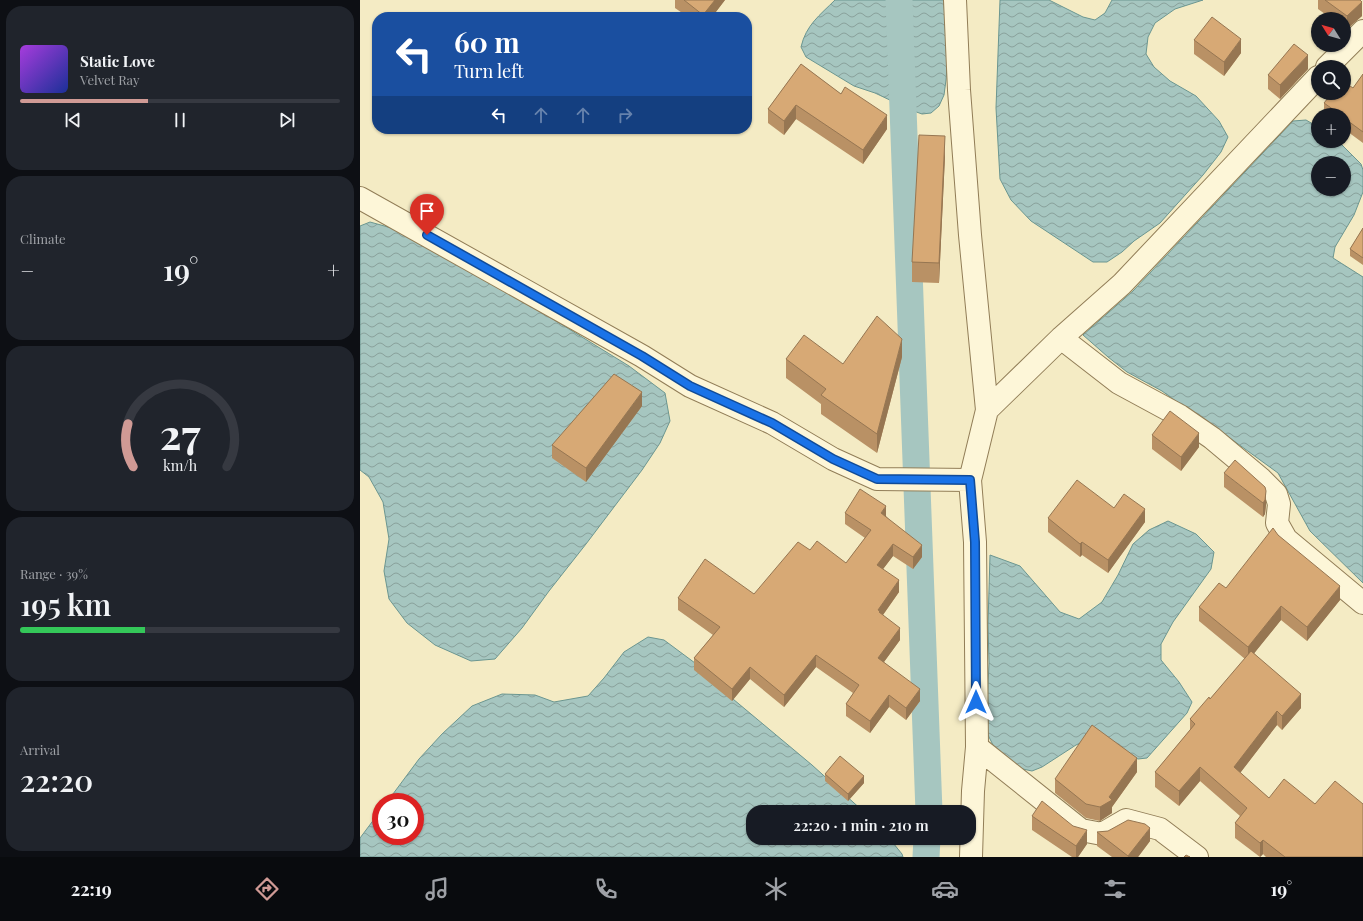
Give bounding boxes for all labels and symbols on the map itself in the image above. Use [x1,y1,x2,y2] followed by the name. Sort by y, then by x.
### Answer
[1311,12,1351,52] north arrow
[410,194,444,235] pin
[955,681,997,723] position arrow
[372,793,424,845] speed limit sign: 30

